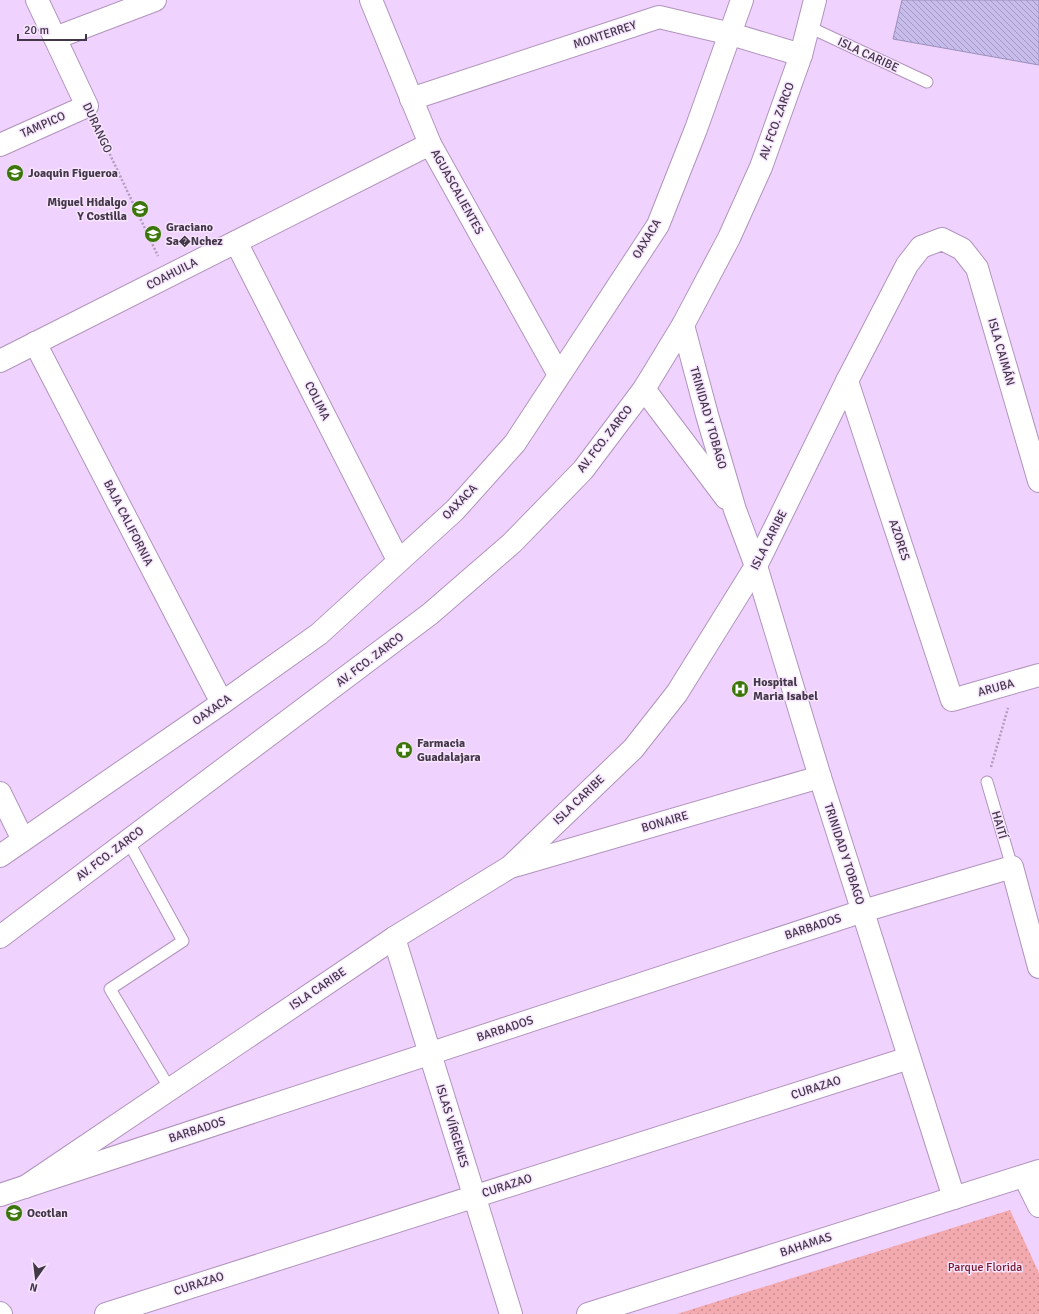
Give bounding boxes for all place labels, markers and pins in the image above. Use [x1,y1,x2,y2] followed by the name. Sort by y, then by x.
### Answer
[5,163,25,183] school or university icon: Joaquin Figueroa
[28,166,118,181] place label: Joaquin Figueroa
[47,195,127,224] place label: Miguel Hidalgo Y Costilla
[130,199,150,219] school or university icon: Miguel Hidalgo Y Costilla
[166,220,223,249] place label: Graciano Sa�Nchez
[143,224,163,244] school or university icon: Graciano Sa�Nchez
[753,675,818,704] place label: Hospital Maria Isabel
[730,679,750,699] hospital icon: Hospital Maria Isabel
[417,736,481,765] place label: Farmacia Guadalajara
[394,740,414,760] pharmacy icon: Farmacia Guadalajara
[4,1203,24,1223] school or university icon: Ocotlan
[27,1206,68,1221] place label: Ocotlan

